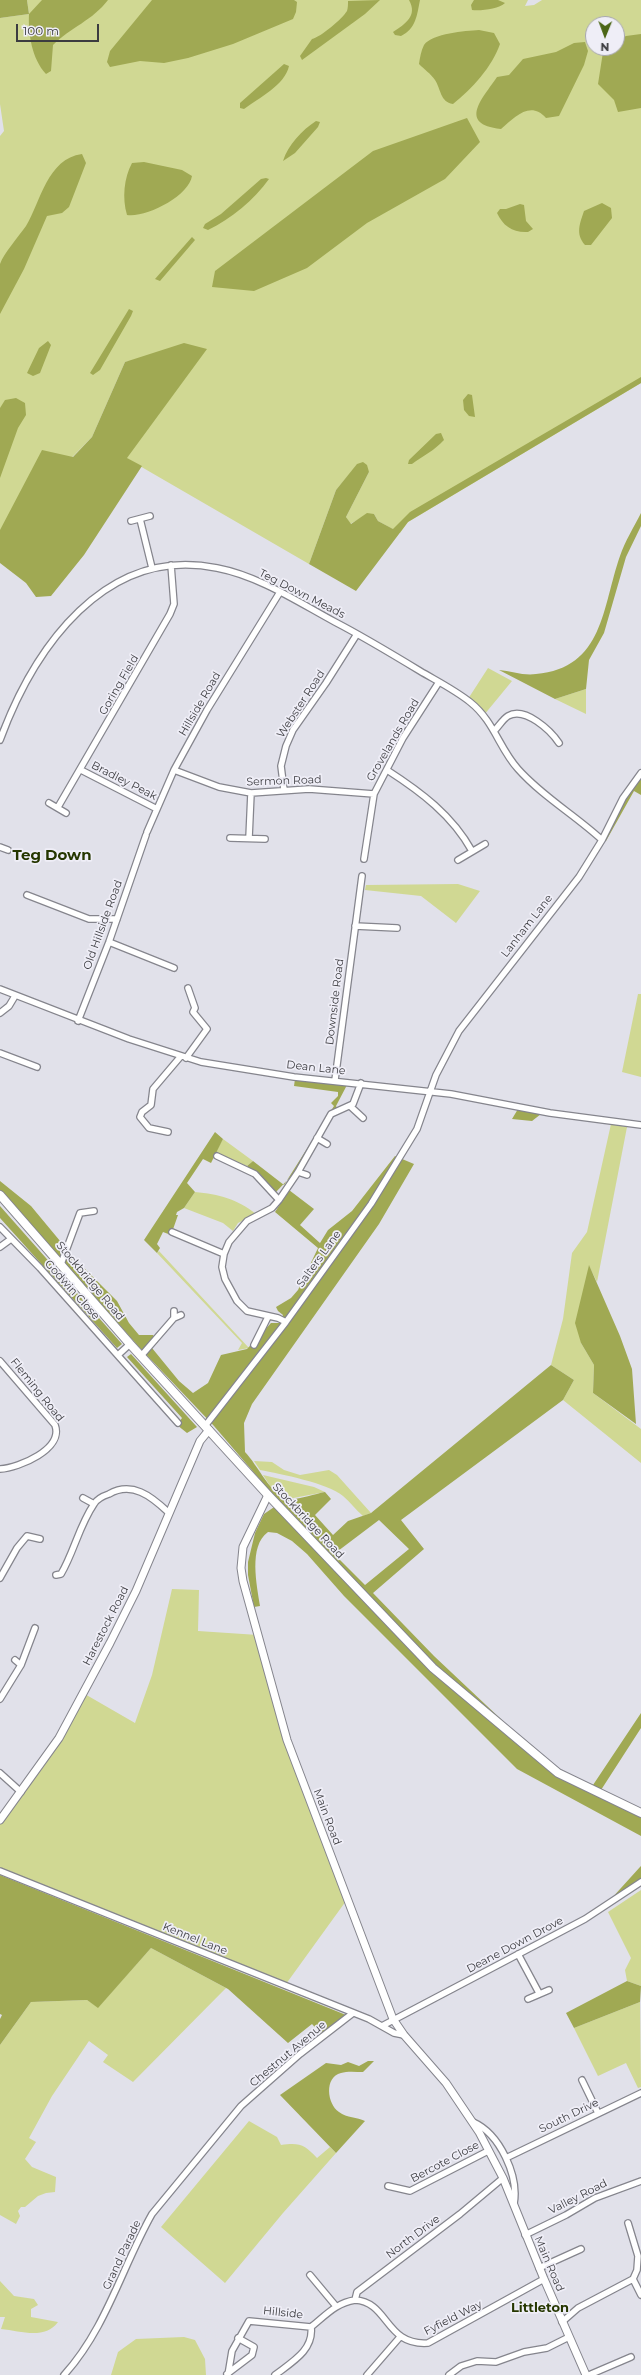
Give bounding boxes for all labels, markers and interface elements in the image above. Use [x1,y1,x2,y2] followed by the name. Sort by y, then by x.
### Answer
[18,16,101,42] scale bar
[585,16,625,56] north arrow
[23,23,59,38] text: 100 m
[600,40,609,54] text: N
[257,567,347,621] street label: Teg Down Meads
[96,652,142,718] street label: Goring Field
[274,668,328,740] street label: Webster Road
[176,670,224,738] street label: Hillside Road
[364,696,422,784] street label: Grovelands Road
[89,759,159,803] street label: Bradley Peak
[246,773,322,789] street label: Sermon Road
[12,847,92,865] district label: Teg Down
[81,878,125,972] street label: Old Hillside Road
[498,892,556,960] street label: Lanham Lane
[323,958,347,1046] street label: Downside Road
[286,1058,346,1078] street label: Dean Lane
[294,1228,344,1290] street label: Salters Lane
[53,1239,127,1323] street label: Stockbridge Road
[42,1258,102,1322] street label: Godwin Close
[7,1356,67,1424] street label: Fleming Road
[270,1480,346,1562] street label: Stockbridge Road
[80,1584,132,1668] street label: Harestock Road
[310,1787,344,1847] street label: Main Road
[465,1914,565,1976] street label: Deane Down Drove
[161,1920,229,1958] street label: Kennel Lane
[247,2018,329,2090] street label: Chestnut Avenue
[537,2096,601,2136] street label: South Drive
[409,2138,481,2186] street label: Bercote Close
[547,2177,609,2217] street label: Valley Road
[383,2212,443,2262] street label: North Drive
[100,2218,144,2292] street label: Grand Parade
[531,2234,567,2294] street label: Main Road
[422,2298,484,2338] street label: Fyfield Way
[511,2300,569,2316] district label: Littleton
[262,2304,304,2322] street label: Hillside

